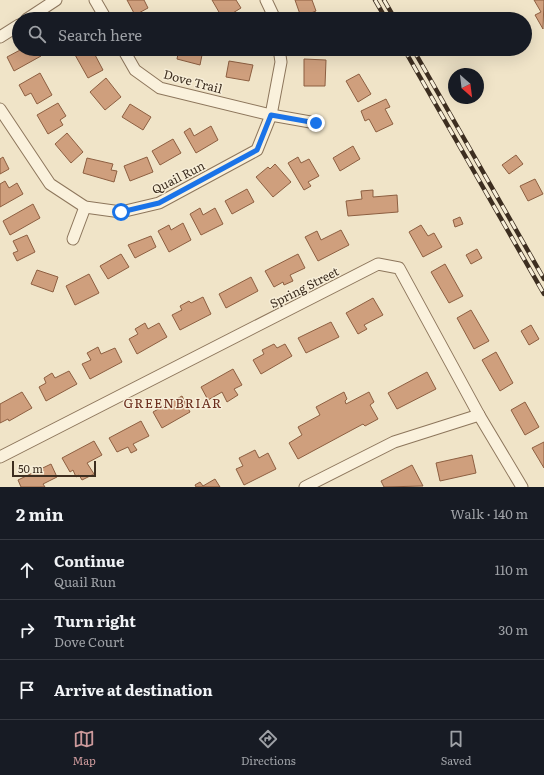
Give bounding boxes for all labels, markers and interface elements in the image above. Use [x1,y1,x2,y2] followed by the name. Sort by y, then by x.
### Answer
[12,12,532,56] search box
[26,23,48,45] icon: search
[58,23,142,46] text: Search here
[162,65,224,97] street label: Dove Trail
[448,68,484,104] north arrow
[307,114,325,132] route end
[148,156,208,198] street label: Quail Run
[112,203,130,221] route start
[266,262,342,312] street label: Spring Street
[124,393,222,412] district label: GREENBRIAR
[12,459,96,478] scale bar
[18,460,43,476] text: 50 m
[16,501,64,526] text: 2 min
[451,504,528,523] text: Walk · 140 m
[54,549,124,572] text: Continue
[16,559,38,581] icon: ahead
[495,560,528,579] text: 110 m
[54,572,116,591] text: Quail Run
[54,609,136,632] text: Turn right
[16,619,38,641] icon: right
[498,620,528,639] text: 30 m
[54,632,124,651] text: Dove Court
[54,678,213,701] text: Arrive at destination
[16,679,38,701] icon: arrive
[72,728,96,768] tab: Map
[241,728,296,768] tab: Directions
[441,728,471,768] tab: Saved

